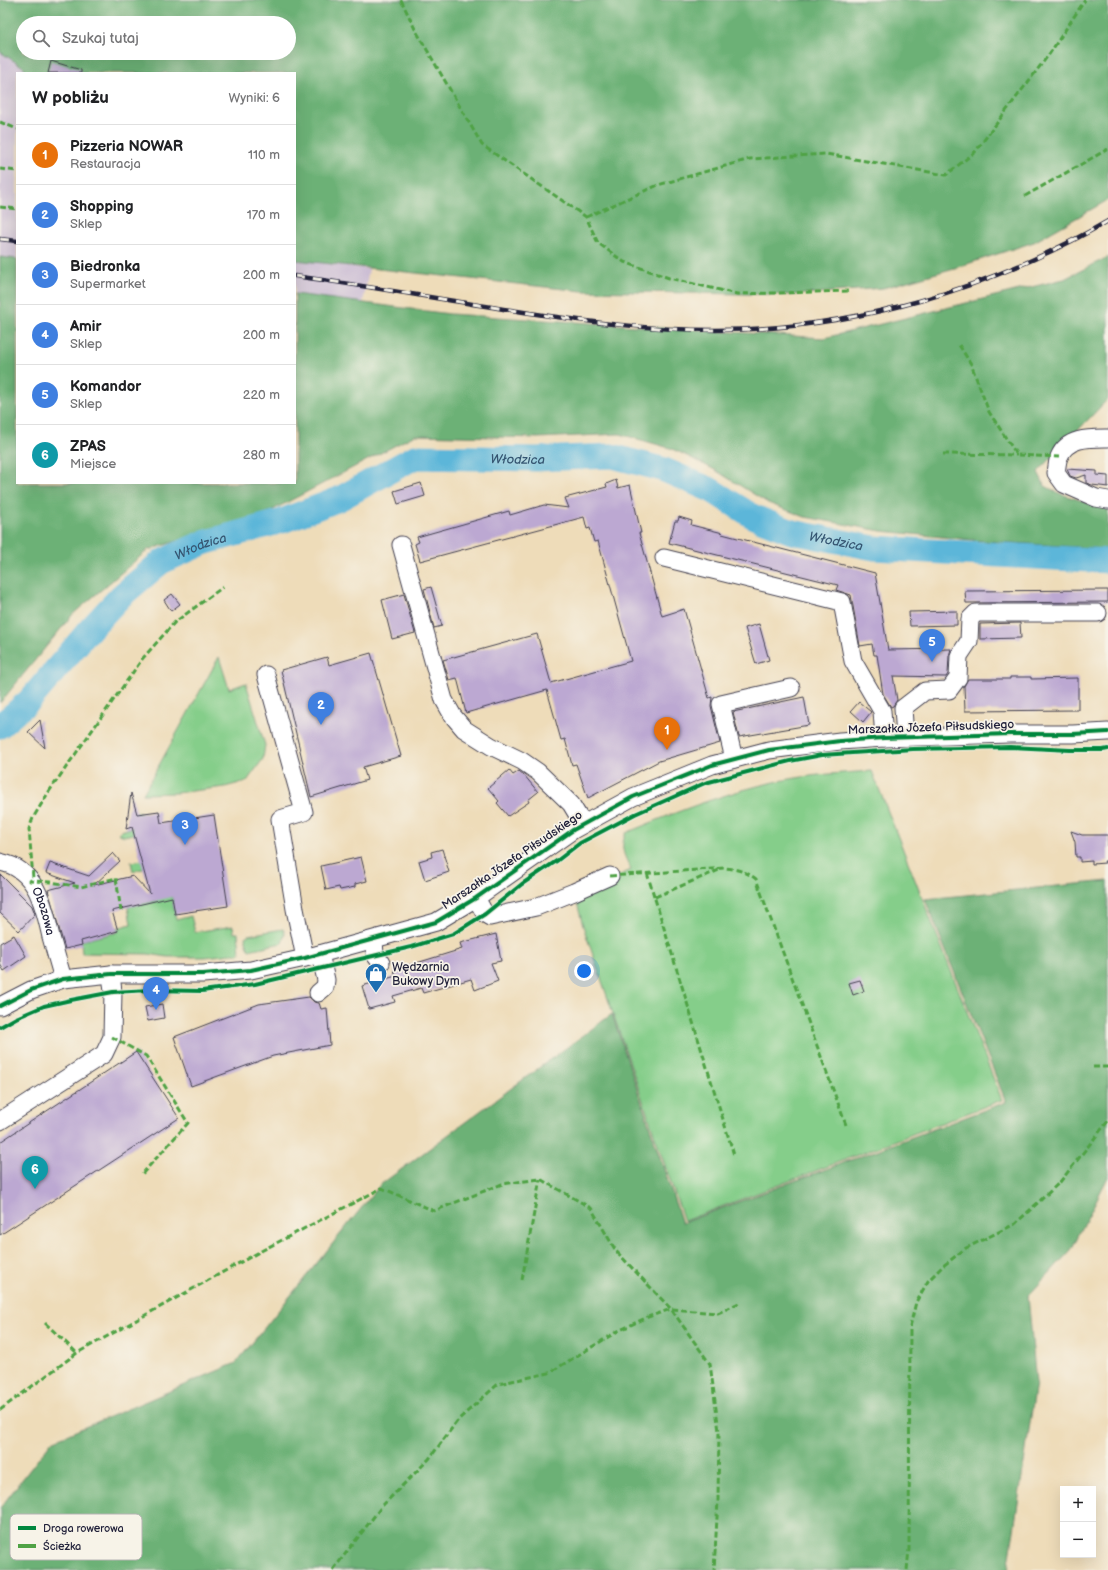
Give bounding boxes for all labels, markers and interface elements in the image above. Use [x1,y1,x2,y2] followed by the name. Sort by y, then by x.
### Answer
[16,16,296,60] search box
[30,27,52,49] icon: search
[62,29,139,48] text: Szukaj tutaj
[32,88,109,108] text: W pobliżu
[229,90,280,106] text: Wyniki: 6
[70,137,183,156] text: Pizzeria NOWAR
[42,147,48,163] text: 1
[248,147,280,163] text: 110 m
[70,156,141,172] text: Restauracja
[70,197,134,216] text: Shopping
[41,207,49,223] text: 2
[247,207,280,223] text: 170 m
[70,216,102,232] text: Sklep
[70,257,140,276] text: Biedronka
[41,267,49,283] text: 3
[243,267,280,283] text: 200 m
[70,276,146,292] text: Supermarket
[70,317,101,336] text: Amir
[41,327,49,343] text: 4
[243,327,280,343] text: 200 m
[70,336,102,352] text: Sklep
[70,377,141,396] text: Komandor
[41,387,49,403] text: 5
[243,387,280,403] text: 220 m
[70,396,102,412] text: Sklep
[70,437,106,456] text: ZPAS
[41,447,49,463] text: 6
[243,447,280,463] text: 280 m
[490,451,545,468] water label: Włodzica
[70,456,116,472] text: Miejsce
[808,528,864,555] water label: Włodzica
[172,530,228,564] water label: Włodzica
[919,629,945,662] pin: 5
[308,692,334,725] pin: 2
[654,717,680,750] pin: 1
[848,717,1015,738] street label: Marszałka Józefa Piłsudskiego
[439,808,586,913] street label: Marszałka Józefa Piłsudskiego
[172,812,198,845] pin: 3
[28,885,57,937] street label: Obozowa
[392,960,460,989] place label: Wędzarnia Bukowy Dym
[363,961,389,994] shop icon: Wędzarnia Bukowy Dym
[574,961,594,981] your location
[143,977,169,1010] pin: 4
[22,1156,48,1189] pin: 6
[1060,1486,1096,1558] map controls
[1060,1486,1096,1522] button: +
[10,1514,142,1560] legend
[43,1522,124,1535] text: Droga rowerowa
[1060,1522,1096,1558] button: −
[43,1539,81,1553] text: Ścieżka

